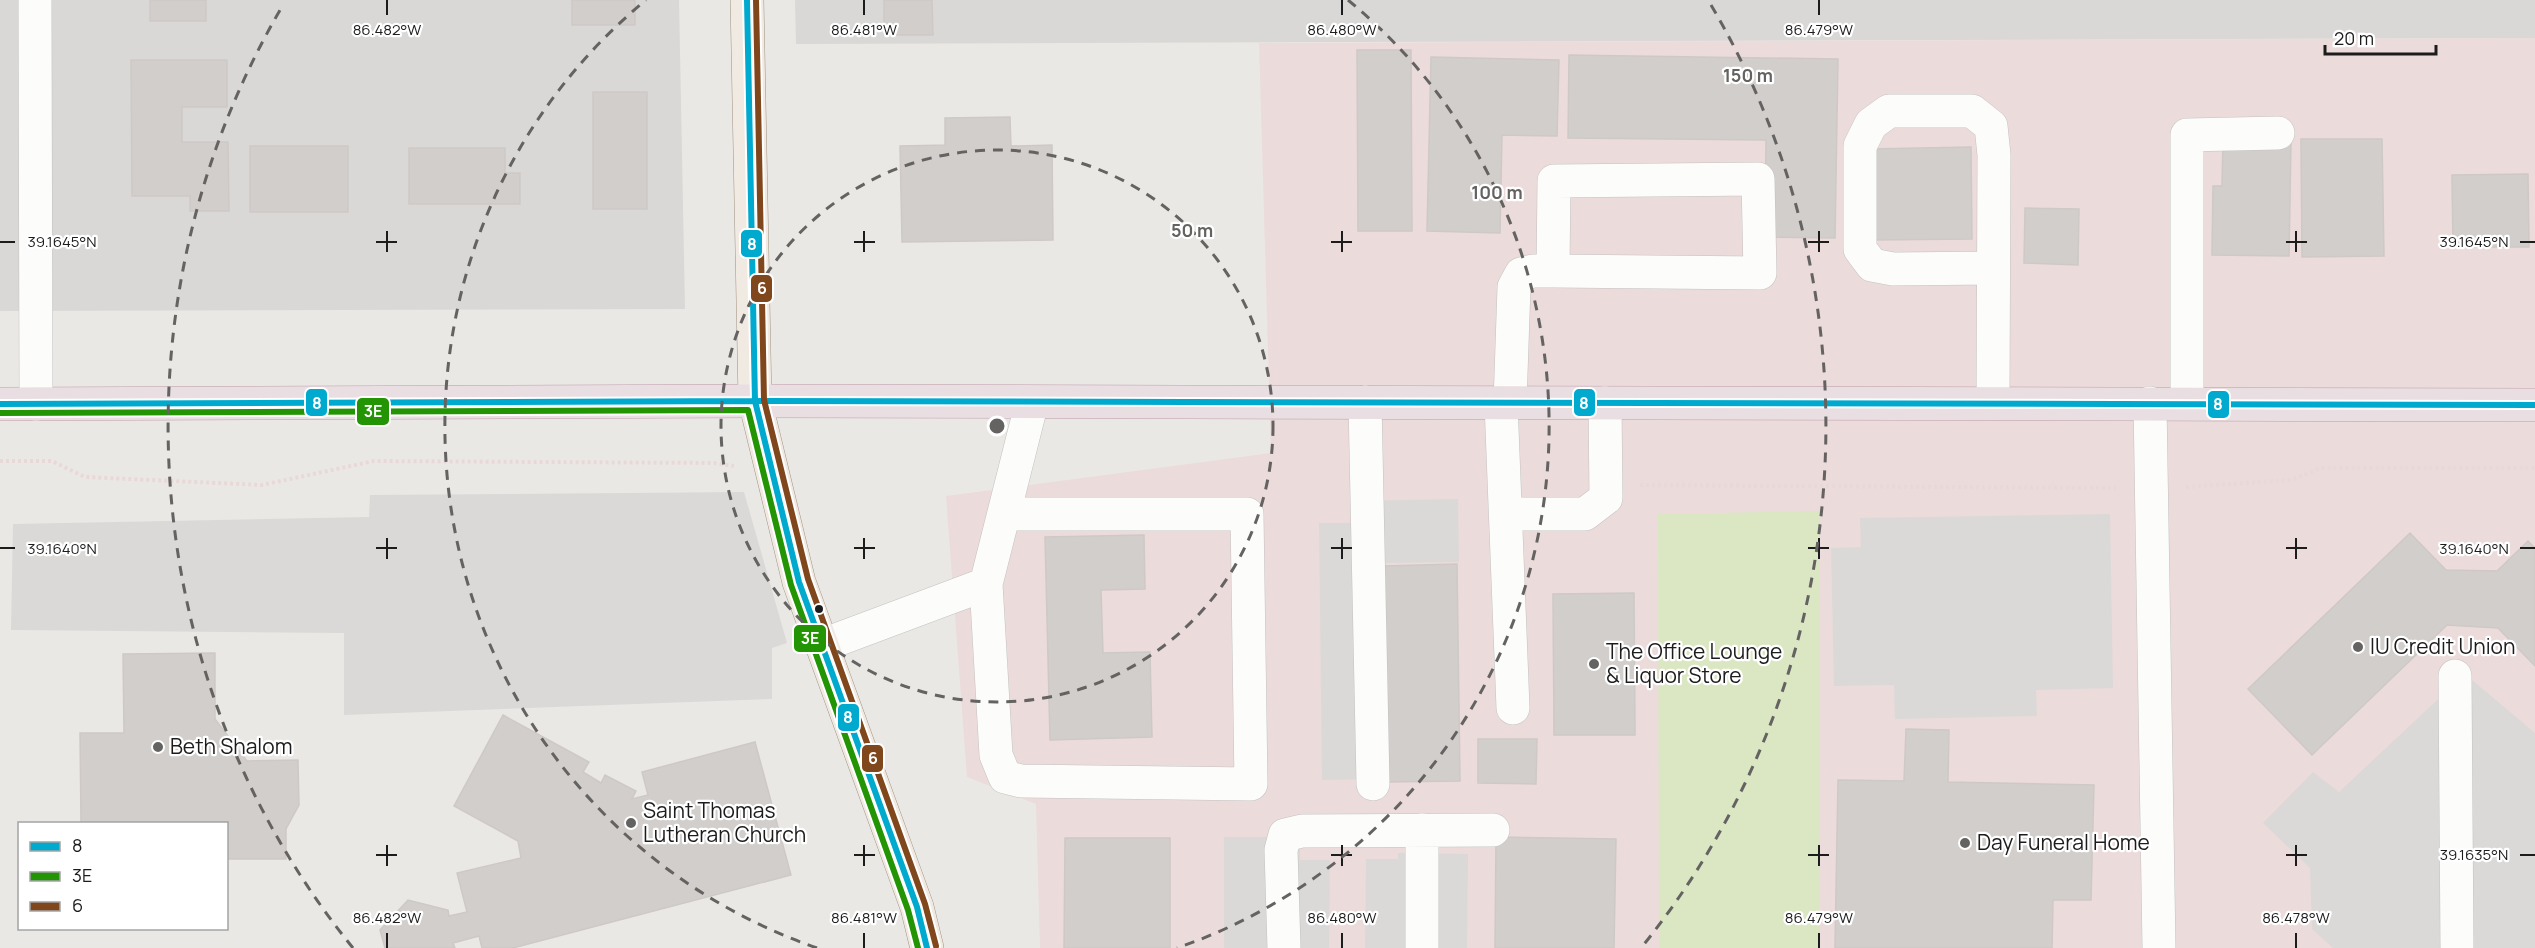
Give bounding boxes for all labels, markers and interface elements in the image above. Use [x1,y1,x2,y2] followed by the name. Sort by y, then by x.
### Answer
[2325,18,2436,56] scale bar
[353,19,421,40] text: 86.482°W
[831,19,897,40] text: 86.481°W
[1307,19,1377,40] text: 86.480°W
[1785,19,1853,40] text: 86.479°W
[2334,26,2374,50] text: 20 m
[1723,63,1773,87] text: 150 m
[1471,180,1523,204] text: 100 m
[1171,218,1213,242] text: 50 m
[740,229,763,258] line badge: 8
[28,231,96,252] text: 39.1645°N
[2440,231,2508,252] text: 39.1645°N
[747,233,757,255] text: 8
[750,274,773,303] line badge: 6
[757,277,767,299] text: 6
[305,388,328,417] line badge: 8
[1573,388,1596,417] line badge: 8
[2207,390,2230,419] line badge: 8
[312,392,322,414] text: 8
[1579,392,1589,414] text: 8
[2213,393,2223,415] text: 8
[356,397,390,426] line badge: 3E
[364,400,382,422] text: 3E
[987,416,1007,436] centre of rings
[27,538,97,559] text: 39.1640°N
[2439,538,2509,559] text: 39.1640°N
[813,603,825,615] unlabelled marker
[793,624,827,653] line badge: 3E
[801,627,819,649] text: 3E
[2370,632,2515,660] place label: IU Credit Union
[1606,637,1782,689] place label: The Office Lounge & Liquor Store
[2351,640,2365,654] marker: IU Credit Union
[1587,657,1601,671] marker: The Office Lounge & Liquor Store
[837,703,860,732] line badge: 8
[843,706,853,728] text: 8
[170,732,292,760] place label: Beth Shalom
[151,740,165,754] marker: Beth Shalom
[861,744,884,773] line badge: 6
[868,747,878,769] text: 6
[643,796,806,848] place label: Saint Thomas Lutheran Church
[624,816,638,830] marker: Saint Thomas Lutheran Church
[18,822,228,930] legend
[1977,828,2150,856] place label: Day Funeral Home
[72,833,82,857] text: 8
[1958,836,1972,850] marker: Day Funeral Home
[2440,844,2508,865] text: 39.1635°N
[72,863,92,887] text: 3E
[72,893,83,917] text: 6
[353,907,421,928] text: 86.482°W
[831,907,897,928] text: 86.481°W
[1307,907,1377,928] text: 86.480°W
[1785,907,1853,928] text: 86.479°W
[2262,907,2330,928] text: 86.478°W

